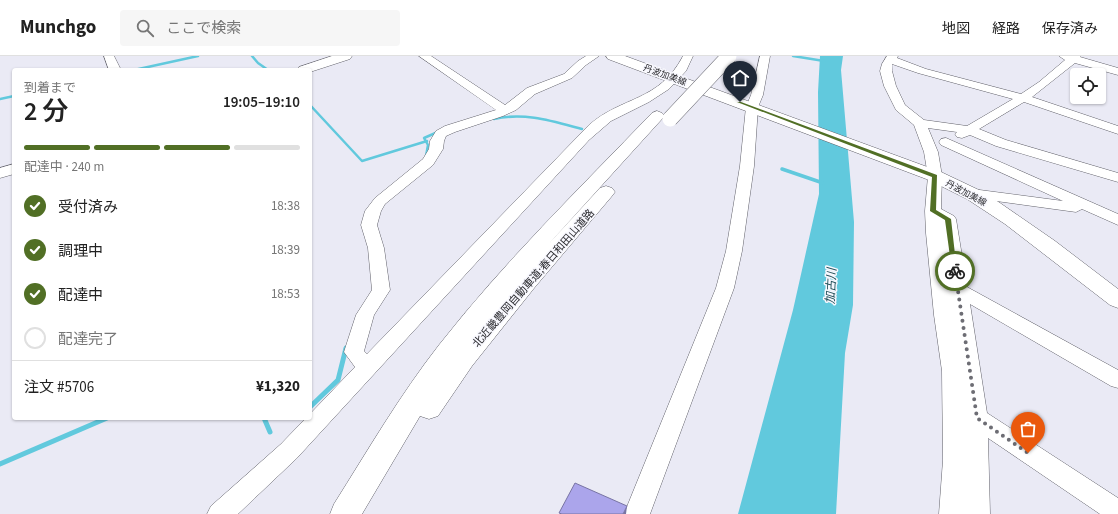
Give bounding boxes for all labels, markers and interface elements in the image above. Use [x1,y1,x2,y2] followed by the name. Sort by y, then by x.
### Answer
[120,10,400,46] search box
[20,14,96,41] text: Munchgo
[134,17,156,39] icon: search
[166,18,241,39] text: ここで検索
[942,19,970,39] text: 地図
[992,19,1020,39] text: 経路
[1042,19,1098,39] text: 保存済み
[723,61,757,102] pin
[641,62,689,90] street label: 丹波加美線
[729,67,751,89] icon: home
[1070,68,1106,104] map controls
[1070,68,1106,104] button: locate
[24,79,76,97] text: 到着まで
[223,92,300,113] text: 19:05–19:10
[24,93,69,130] text: 2 分
[24,158,104,176] text: 配達中 · 240 m
[943,177,990,210] street label: 丹波加美線
[24,195,46,217] icon: check
[58,197,118,218] text: 受付済み
[271,197,300,215] text: 18:38
[469,206,598,351] street label: 北近畿豊岡自動車道;春日和田山道路
[24,239,46,261] icon: check
[58,241,103,262] text: 調理中
[271,241,300,259] text: 18:39
[935,251,975,291] courier
[944,260,966,282] icon: bike
[822,266,841,304] water label: 加古川
[24,283,46,305] icon: check
[58,285,103,306] text: 配達中
[271,285,300,303] text: 18:53
[58,329,118,350] text: 配達完了
[256,376,300,397] text: ¥1,320
[24,377,94,398] text: 注文 #5706
[1011,412,1045,453] pin
[1017,418,1039,440] icon: bag

